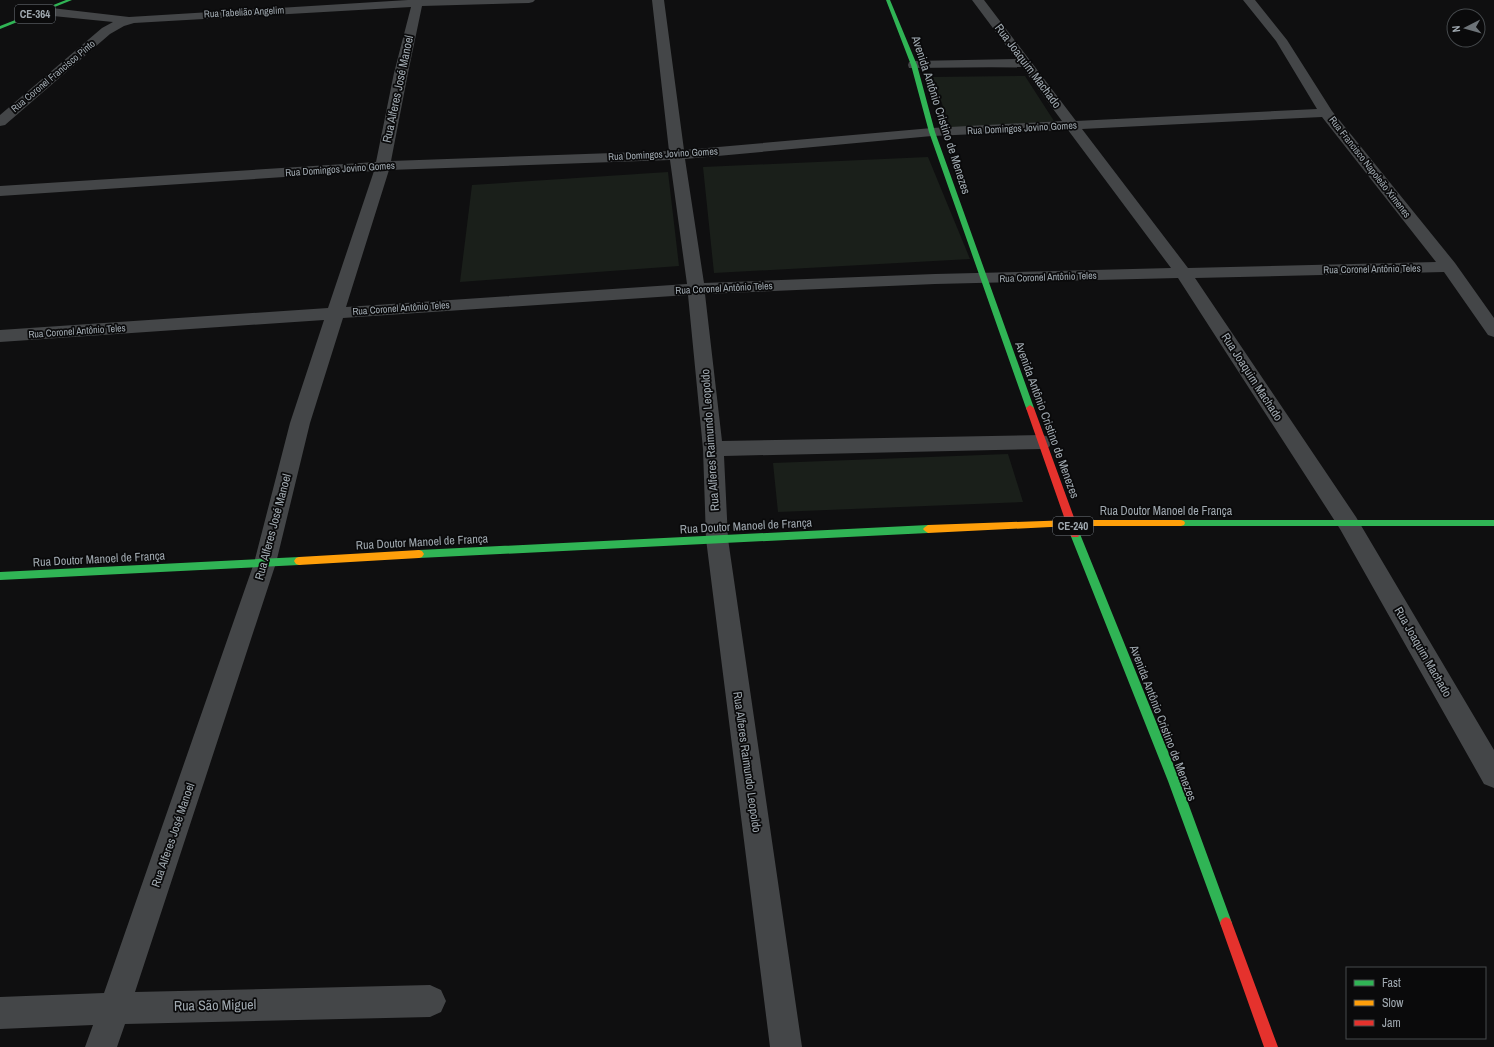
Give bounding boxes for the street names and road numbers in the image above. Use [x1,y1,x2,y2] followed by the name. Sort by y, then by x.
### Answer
[204,3,285,21] street label: Rua Tabelião Angelim
[15,5,55,23] road number: CE-364
[991,21,1065,111] street label: Rua Joaquim Machado
[907,33,974,196] street label: Avenida Antônio Cristino de Menezes
[379,34,417,144] street label: Rua Alferes José Manoel
[8,37,98,115] street label: Rua Coronel Francisco Pinto
[1326,114,1414,220] street label: Rua Francisco Napoleão Ximenes
[967,119,1077,137] street label: Rua Domingos Jovino Gomes
[608,145,718,163] street label: Rua Domingos Jovino Gomes
[285,159,395,179] street label: Rua Domingos Jovino Gomes
[1323,262,1421,276] street label: Rua Coronel Antônio Teles
[999,269,1097,285] street label: Rua Coronel Antônio Teles
[675,279,773,297] street label: Rua Coronel Antônio Teles
[352,298,450,318] street label: Rua Coronel Antônio Teles
[28,321,126,341] street label: Rua Coronel Antônio Teles
[1218,330,1286,424] street label: Rua Joaquim Machado
[1011,339,1083,501] street label: Avenida Antônio Cristino de Menezes
[697,368,723,512] street label: Rua Alferes Raimundo Leopoldo
[251,472,295,582] street label: Rua Alferes José Manoel
[1100,503,1233,519] street label: Rua Doutor Manoel de França
[679,515,813,537] street label: Rua Doutor Manoel de França
[1053,517,1093,535] road number: CE-240
[355,531,489,553] street label: Rua Doutor Manoel de França
[32,548,166,570] street label: Rua Doutor Manoel de França
[1391,604,1455,700] street label: Rua Joaquim Machado
[1126,642,1200,803] street label: Avenida Antônio Cristino de Menezes
[729,690,765,834] street label: Rua Alferes Raimundo Leopoldo
[148,781,198,889] street label: Rua Alferes José Manoel
[174,995,256,1015] street label: Rua São Miguel

